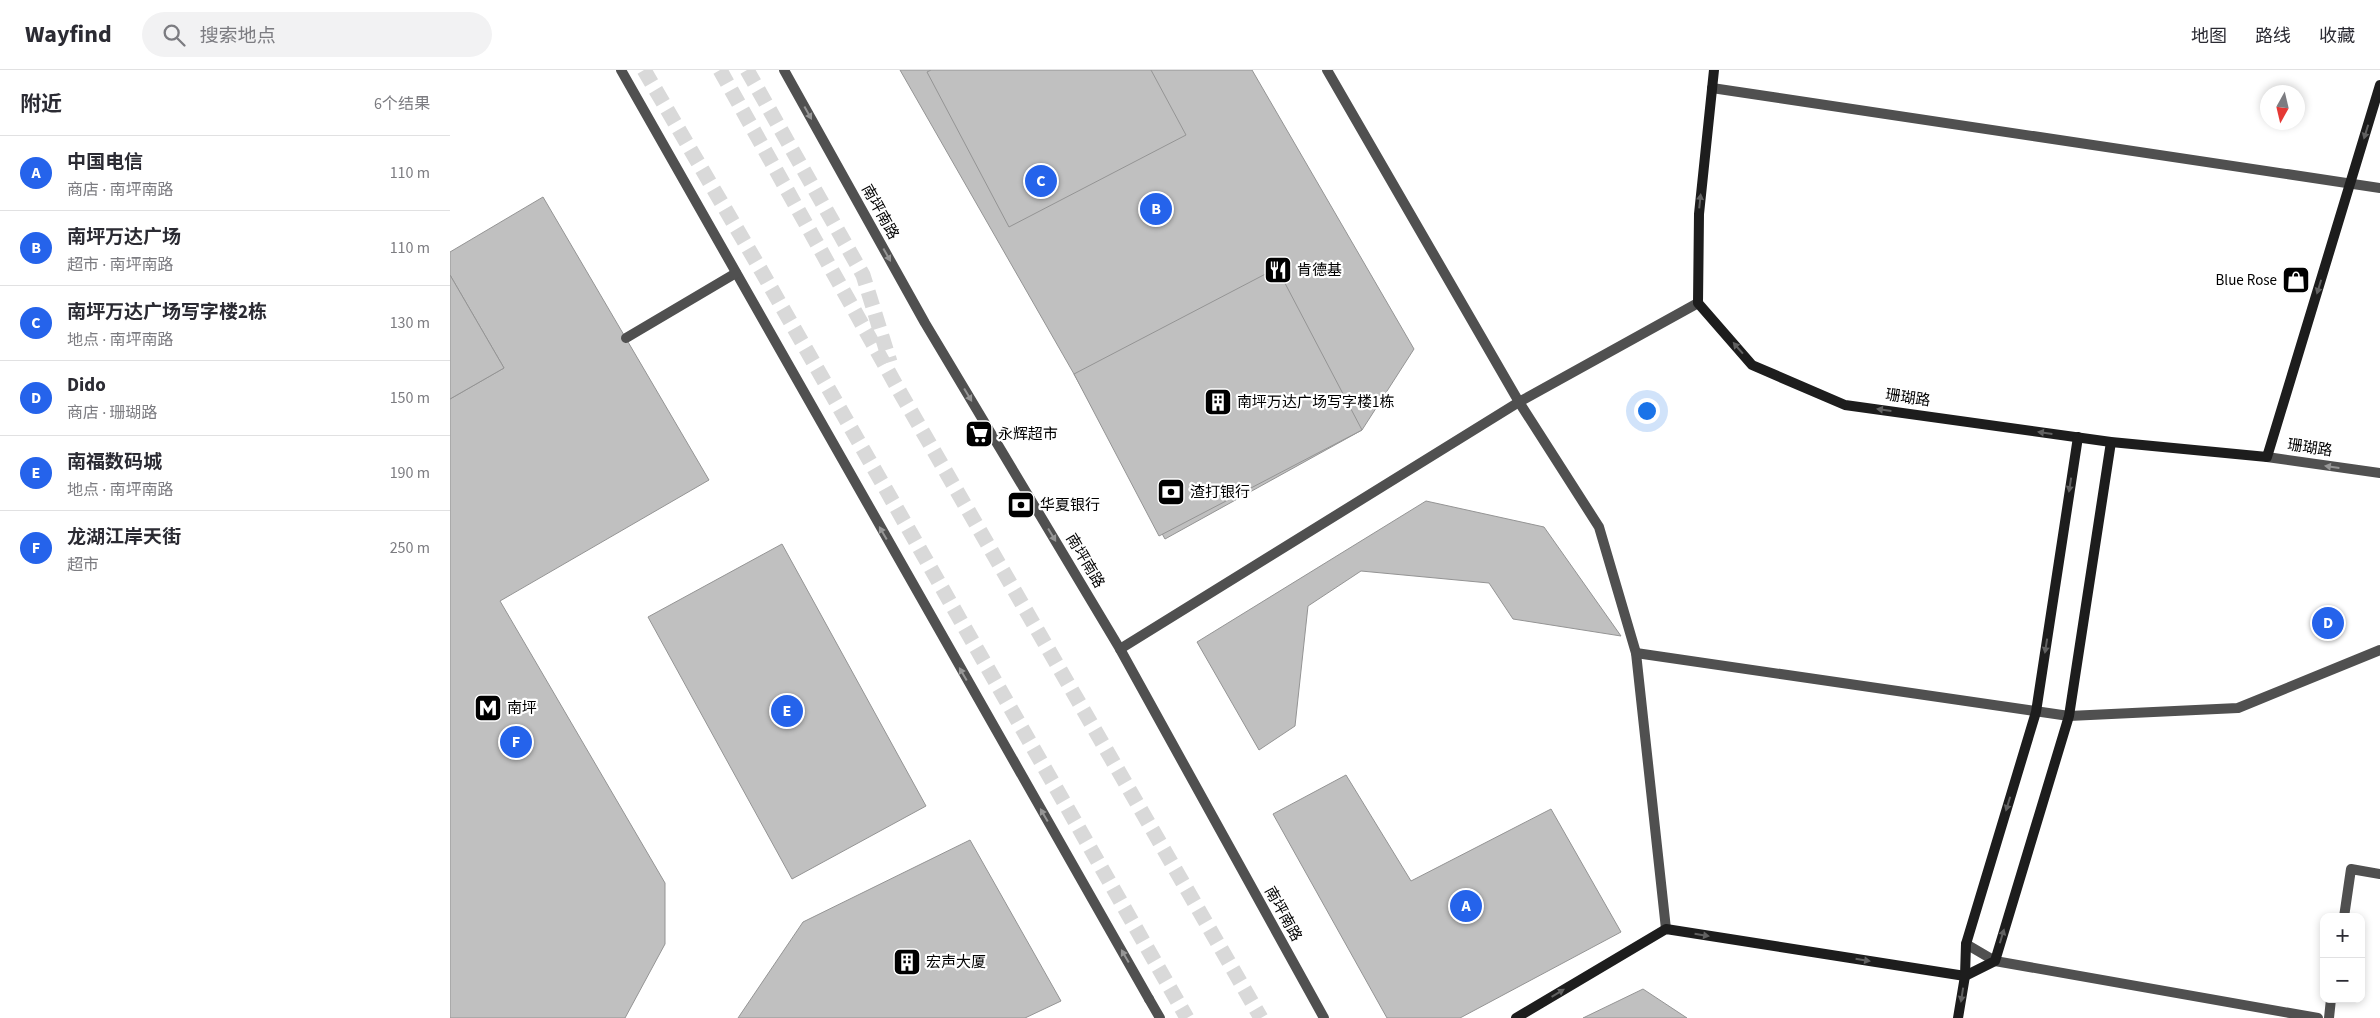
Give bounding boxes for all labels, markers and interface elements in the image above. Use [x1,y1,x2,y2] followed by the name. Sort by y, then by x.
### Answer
[142,12,492,57] search box
[25,17,112,52] text: Wayfind
[160,21,188,49] icon: search
[200,23,276,50] text: 搜索地点
[2191,24,2227,49] text: 地图
[2255,24,2291,49] text: 路线
[2319,24,2355,49] text: 收藏
[2260,85,2305,130] north arrow
[20,89,62,119] text: 附近
[374,93,430,115] text: 6个结果
[804,105,812,120] one-way arrow
[2362,124,2370,139] one-way arrow
[67,149,143,176] text: 中国电信
[31,162,41,184] text: A
[390,162,430,184] text: 110 m
[1025,162,1057,200] pin: C
[67,179,173,201] text: 商店 · 南坪南路
[856,181,904,243] street label: 南坪南路
[1140,190,1172,228] pin: B
[1696,192,1704,208] one-way arrow
[67,224,181,251] text: 南坪万达广场
[31,237,41,259] text: B
[390,237,430,259] text: 110 m
[883,247,891,262] one-way arrow
[67,254,173,276] text: 超市 · 南坪南路
[1263,255,1293,285] restaurant icon: 肯德基
[1297,260,1342,281] place label: 肯德基
[2281,265,2311,295] shop icon: Blue Rose
[2216,270,2277,291] place label: Blue Rose
[2315,280,2322,295] one-way arrow
[67,299,267,326] text: 南坪万达广场写字楼2栋
[31,312,41,334] text: C
[390,312,430,334] text: 130 m
[67,329,173,351] text: 地点 · 南坪南路
[1733,342,1744,354] one-way arrow
[67,372,106,399] text: Dido
[1884,384,1932,412] street label: 珊瑚路
[31,387,41,409] text: D
[390,387,430,409] text: 150 m
[1203,387,1233,417] building icon: 南坪万达广场写字楼1栋
[964,389,973,402] one-way arrow
[1237,392,1394,413] place label: 南坪万达广场写字楼1栋
[1634,398,1660,424] your location
[67,402,157,424] text: 商店 · 珊瑚路
[1876,406,1892,414] one-way arrow
[964,419,994,449] supermarket icon: 永辉超市
[998,424,1058,445] place label: 永辉超市
[2037,428,2053,436] one-way arrow
[2286,434,2334,462] street label: 珊瑚路
[67,449,162,476] text: 南福数码城
[32,462,40,484] text: E
[390,462,430,484] text: 190 m
[2323,462,2339,470] one-way arrow
[1156,477,1186,507] bank icon: 渣打银行
[2066,478,2074,494] one-way arrow
[67,479,173,501] text: 地点 · 南坪南路
[1190,482,1250,503] place label: 渣打银行
[1006,490,1036,520] bank icon: 华夏银行
[1040,495,1100,516] place label: 华夏银行
[67,524,181,551] text: 龙湖江岸天街
[879,525,887,540] one-way arrow
[1047,528,1056,541] one-way arrow
[1061,530,1109,592] street label: 南坪南路
[32,537,40,559] text: F
[390,537,430,559] text: 250 m
[67,554,99,576] text: 超市
[2312,604,2344,642] pin: D
[2041,638,2049,654] one-way arrow
[959,668,968,681] one-way arrow
[771,692,803,730] pin: E
[473,693,503,723] metro station icon: 南坪
[507,698,537,719] place label: 南坪
[500,723,532,761] pin: F
[2004,796,2012,811] one-way arrow
[1040,808,1048,823] one-way arrow
[1259,883,1307,945] street label: 南坪南路
[1450,887,1482,925] pin: A
[2320,913,2365,1003] map controls
[2320,913,2365,958] button: +
[1999,929,2007,944] one-way arrow
[1695,931,1711,939] one-way arrow
[892,947,922,977] building icon: 宏声大厦
[1120,950,1129,963] one-way arrow
[926,952,986,973] place label: 宏声大厦
[1855,956,1871,964] one-way arrow
[2320,958,2365,1003] button: −
[1958,987,1966,1003] one-way arrow
[1551,989,1564,998] one-way arrow

